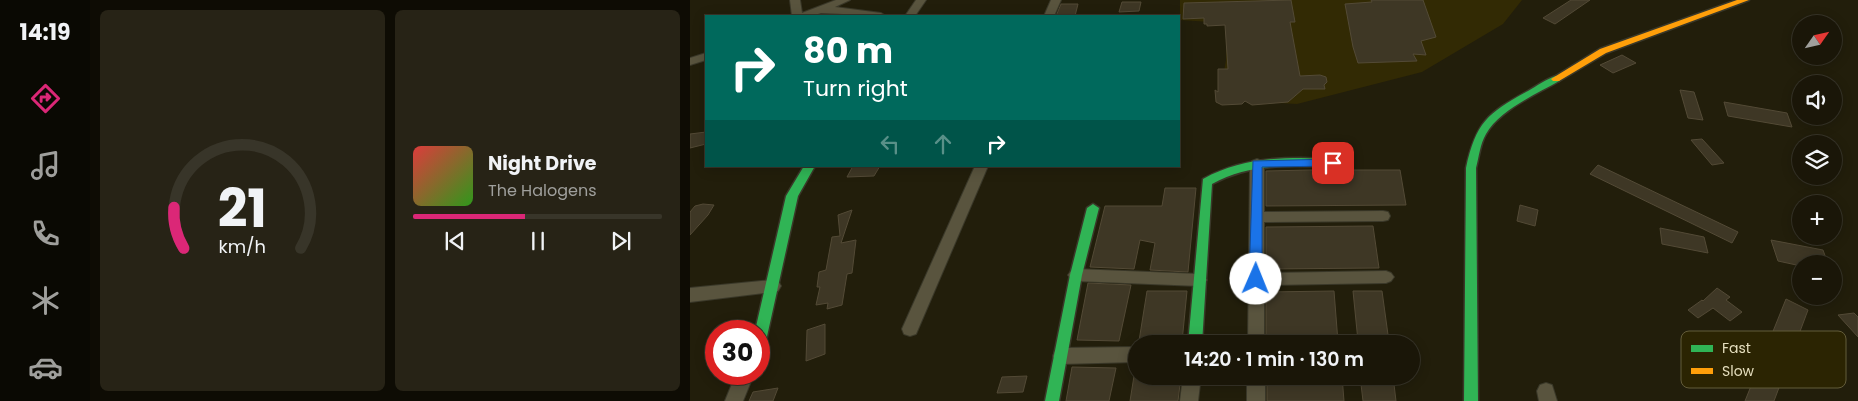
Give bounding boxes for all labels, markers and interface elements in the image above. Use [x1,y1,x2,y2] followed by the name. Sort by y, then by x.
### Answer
[1792,15,1842,65] north arrow
[1792,15,1842,305] map controls
[19,17,71,48] text: 14:19
[803,26,893,75] text: 80 m
[720,35,785,100] icon: right
[803,73,908,104] text: Turn right
[1792,75,1842,125] button: sound
[28,81,63,116] icon: directions
[876,130,904,158] icon: left
[929,130,957,158] icon: ahead
[982,130,1010,158] icon: right
[1792,135,1842,185] button: layers
[1312,142,1354,184] pin
[28,148,63,183] icon: music
[1319,149,1347,177] icon: arrive
[488,150,597,177] text: Night Drive
[218,172,267,245] text: 21
[488,179,596,202] text: The Halogens
[1792,195,1842,245] button: +
[28,216,63,251] icon: phone
[441,227,469,255] icon: previous
[524,227,552,255] icon: pause
[607,227,635,255] icon: next
[219,234,266,259] text: km/h
[1229,252,1281,304] position arrow
[1792,255,1842,305] button: −
[28,283,63,318] icon: climate
[705,320,770,385] speed limit sign: 30
[1681,331,1846,388] legend
[1722,338,1751,358] text: Fast
[1184,346,1364,373] text: 14:20 · 1 min · 130 m
[28,350,63,385] icon: car
[1722,361,1755,381] text: Slow

